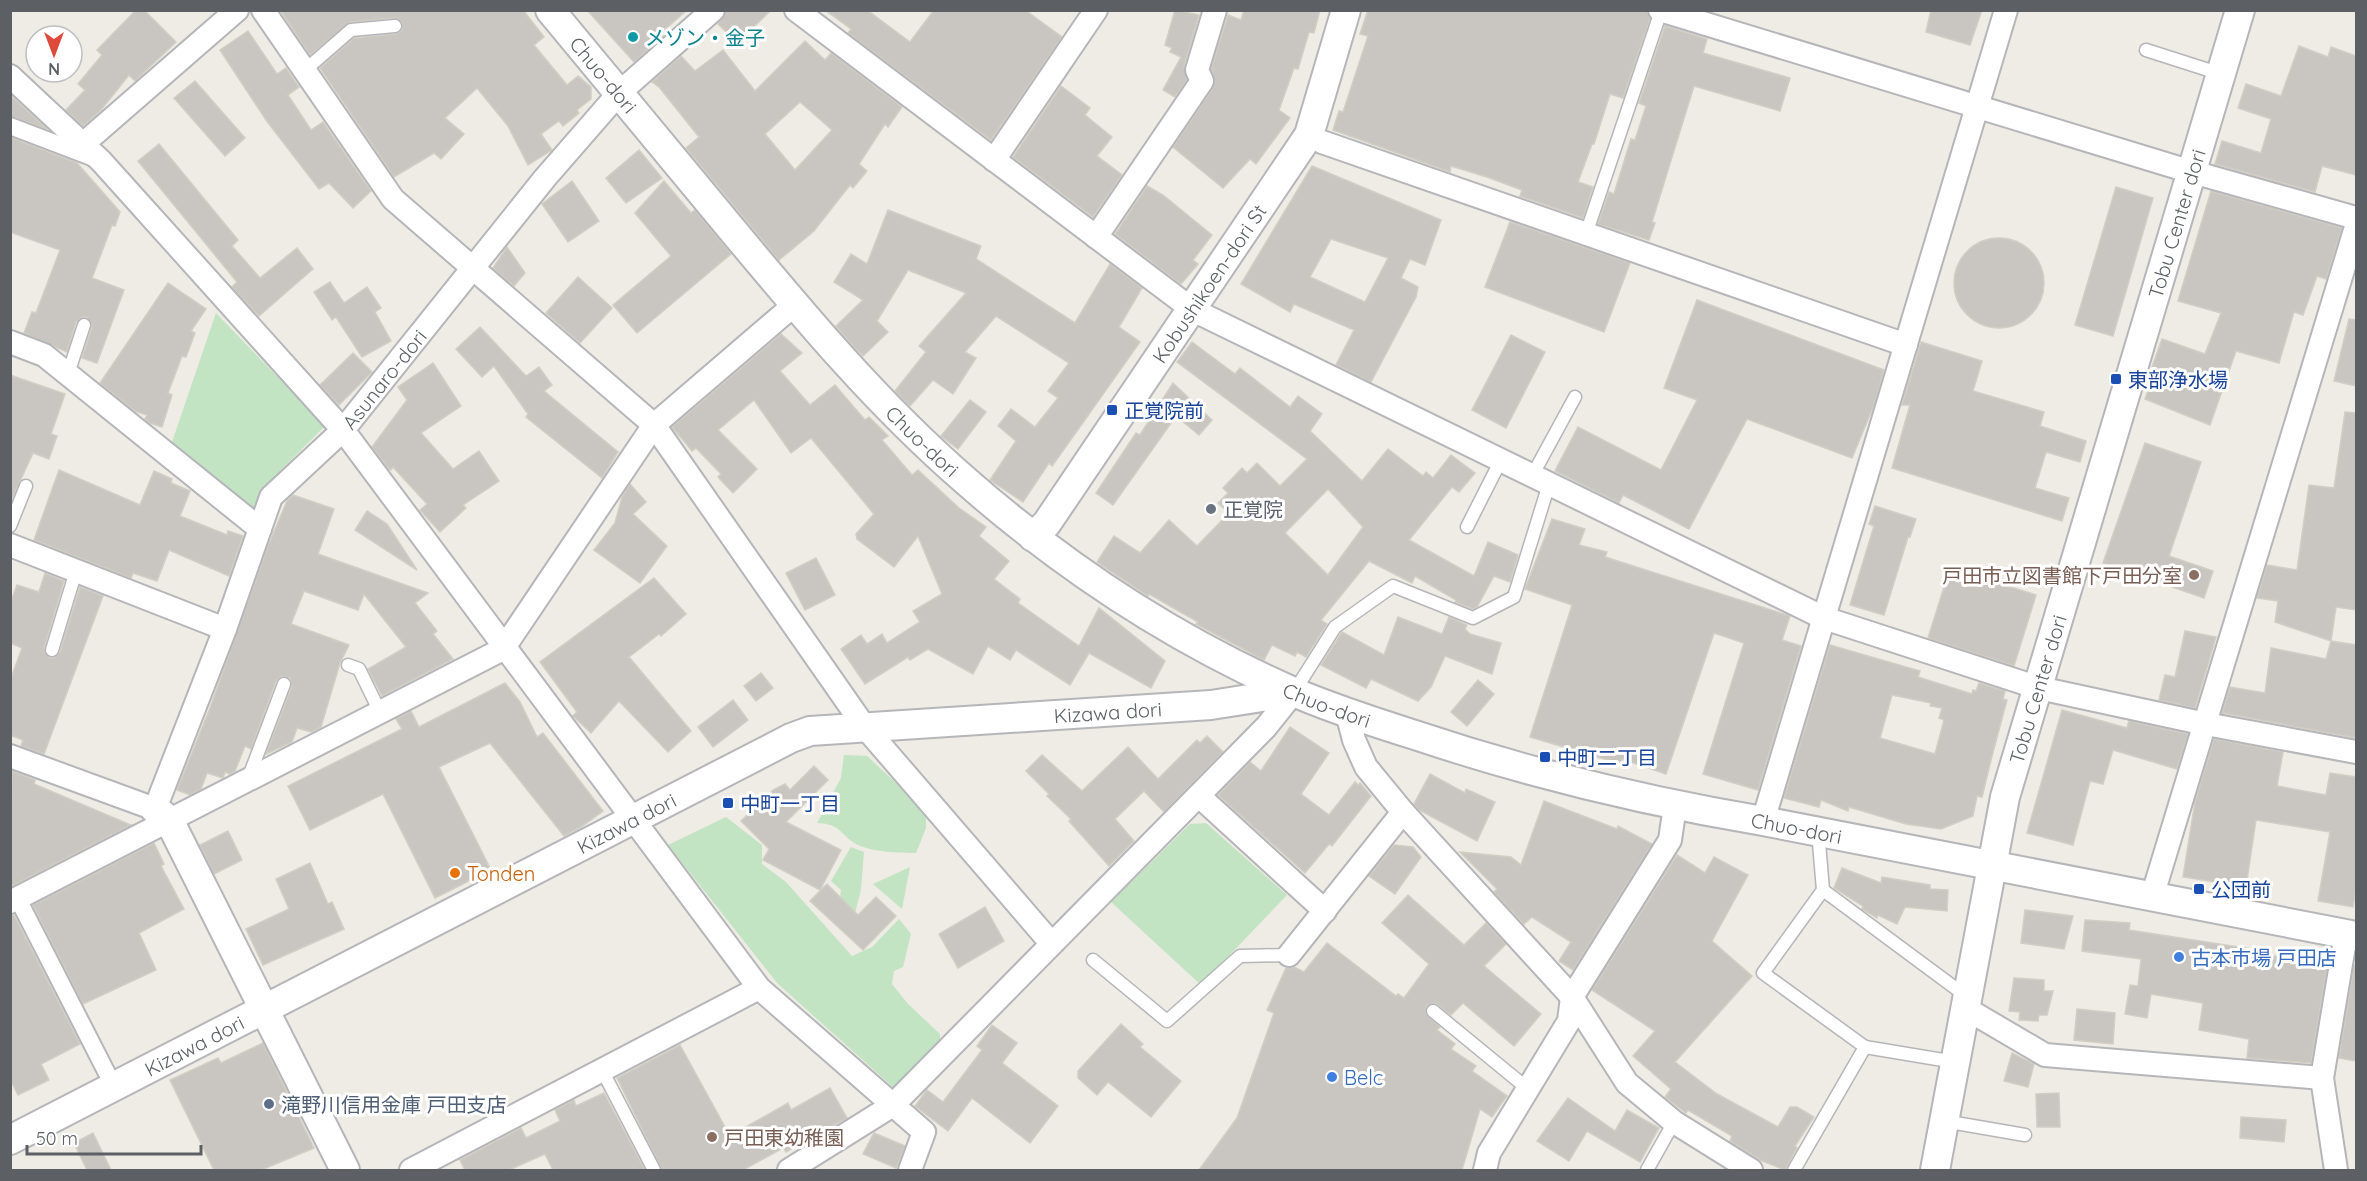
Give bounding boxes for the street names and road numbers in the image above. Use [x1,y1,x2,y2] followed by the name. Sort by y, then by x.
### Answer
[565,31,643,118] street label: Chuo-dori
[2142,146,2210,301] street label: Tobu Center dori
[1146,199,1272,368] street label: Kobushikoen-dori St
[336,324,431,434] street label: Asunaro-dori
[881,400,964,482] street label: Chuo-dori
[2003,612,2071,767] street label: Tobu Center dori
[1279,676,1374,732] street label: Chuo-dori
[1053,696,1163,728] street label: Kizawa dori
[572,787,680,859] street label: Kizawa dori
[1749,807,1844,849] street label: Chuo-dori
[140,1009,248,1081] street label: Kizawa dori

